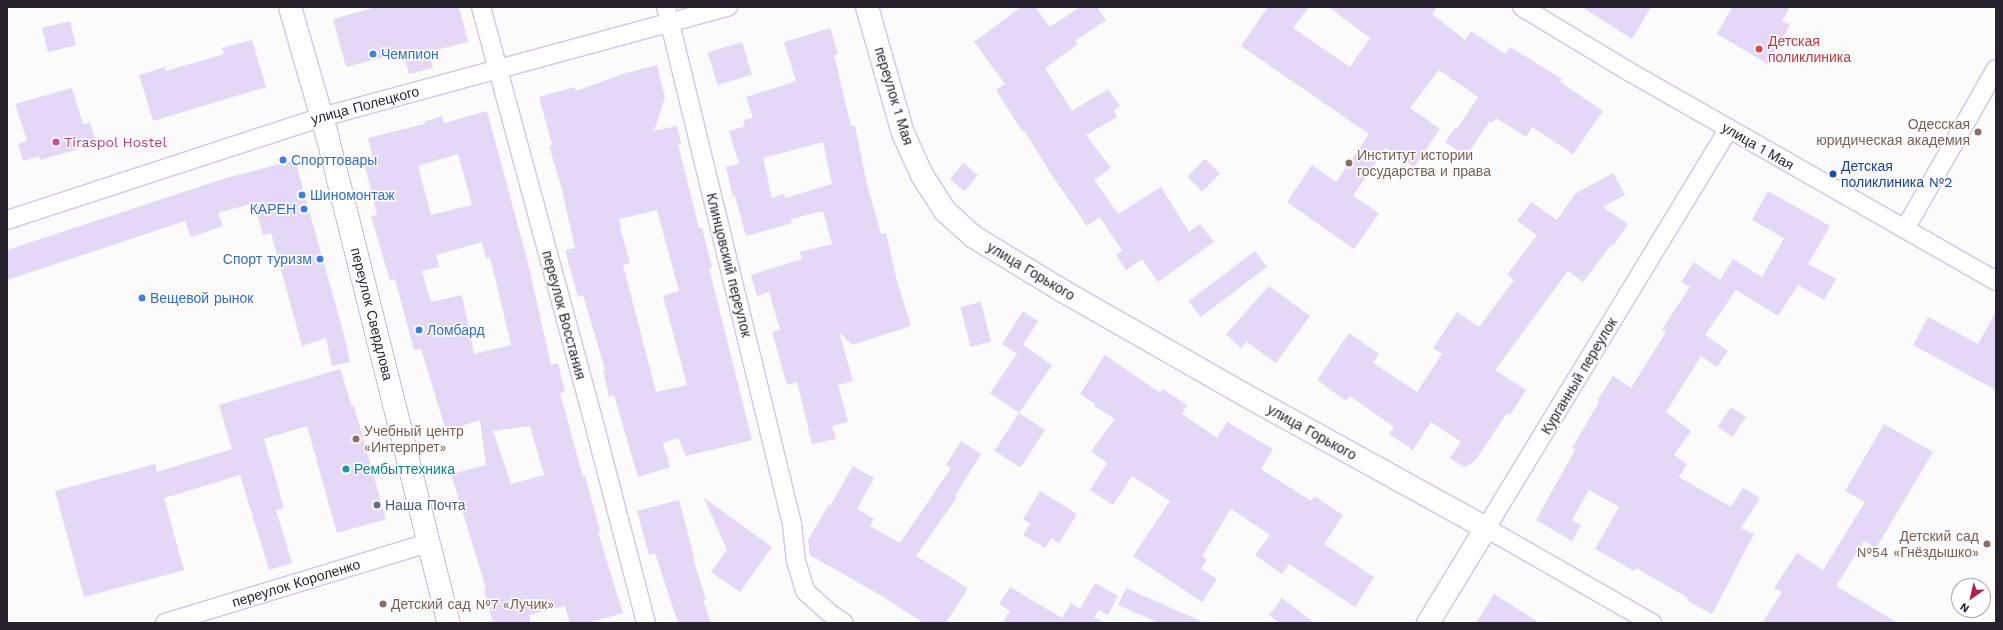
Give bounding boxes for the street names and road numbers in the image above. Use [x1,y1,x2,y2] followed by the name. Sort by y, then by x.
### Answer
[871,45,917,147] street label: переулок 1 Мая
[309,82,421,128] street label: улица Полецкого
[1719,119,1797,173] street label: улица 1 Мая
[703,191,755,339] street label: Клинцовский переулок
[984,238,1078,304] street label: улица Горького
[347,246,397,382] street label: переулок Свердлова
[539,249,589,381] street label: переулок Восстания
[1537,315,1621,437] street label: Курганный переулок
[1264,401,1360,463] street label: улица Горького
[230,555,362,611] street label: переулок Короленко

